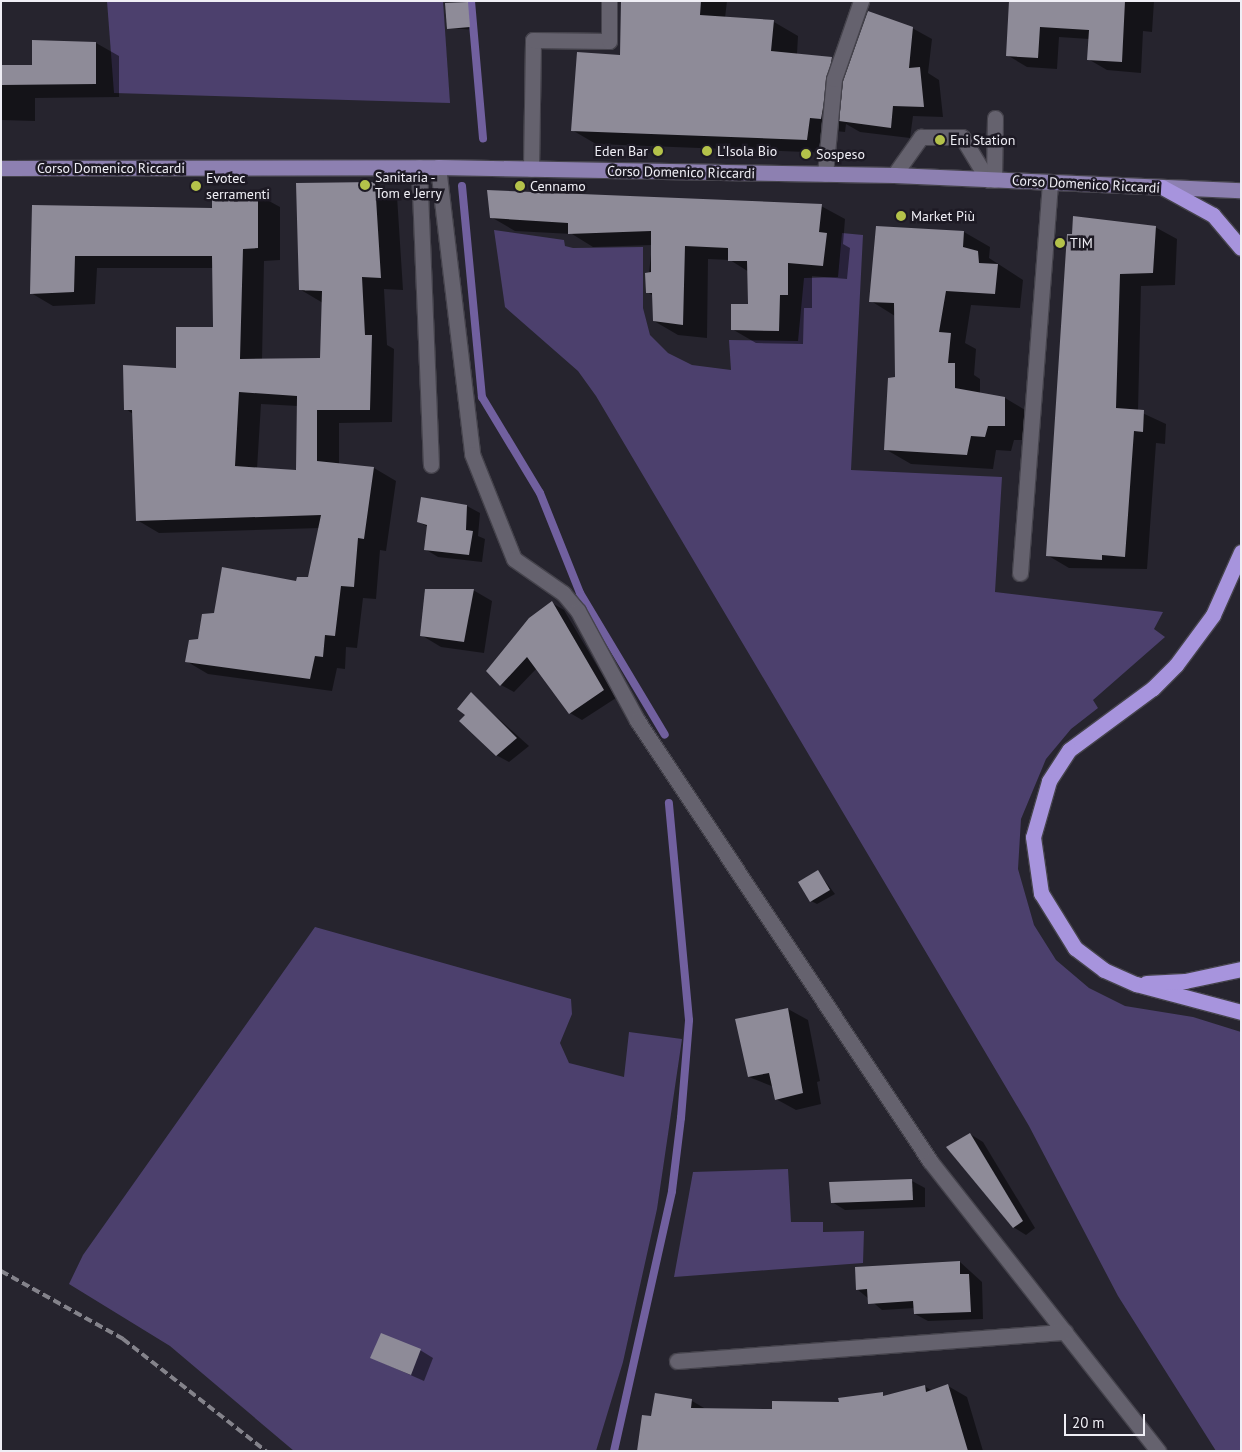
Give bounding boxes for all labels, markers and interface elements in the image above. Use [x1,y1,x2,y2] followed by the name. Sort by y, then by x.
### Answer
[950,132,1015,148] place label: Eni Station
[934,134,946,146] marker: Eni Station
[595,143,648,159] place label: Eden Bar
[717,143,777,159] place label: L'Isola Bio
[652,145,664,157] marker: Eden Bar
[701,145,713,157] marker: L'Isola Bio
[816,146,865,162] place label: Sospeso
[800,148,812,160] marker: Sospeso
[37,160,185,176] street label: Corso Domenico Riccardi
[607,162,755,182] street label: Corso Domenico Riccardi
[375,169,442,202] place label: Sanitaria - Tom e Jerry
[206,170,270,202] place label: Evotec serramenti
[1012,172,1160,196] street label: Corso Domenico Riccardi
[530,178,586,194] place label: Cennamo
[359,179,371,191] marker: Sanitaria - Tom e Jerry
[190,180,202,192] marker: Evotec serramenti
[514,180,526,192] marker: Cennamo
[911,208,975,224] place label: Market Più
[895,210,907,222] marker: Market Più
[1070,235,1093,251] place label: TIM
[1054,237,1066,249] marker: TIM
[1067,1404,1148,1436] scale bar
[1072,1413,1105,1432] text: 20 m

